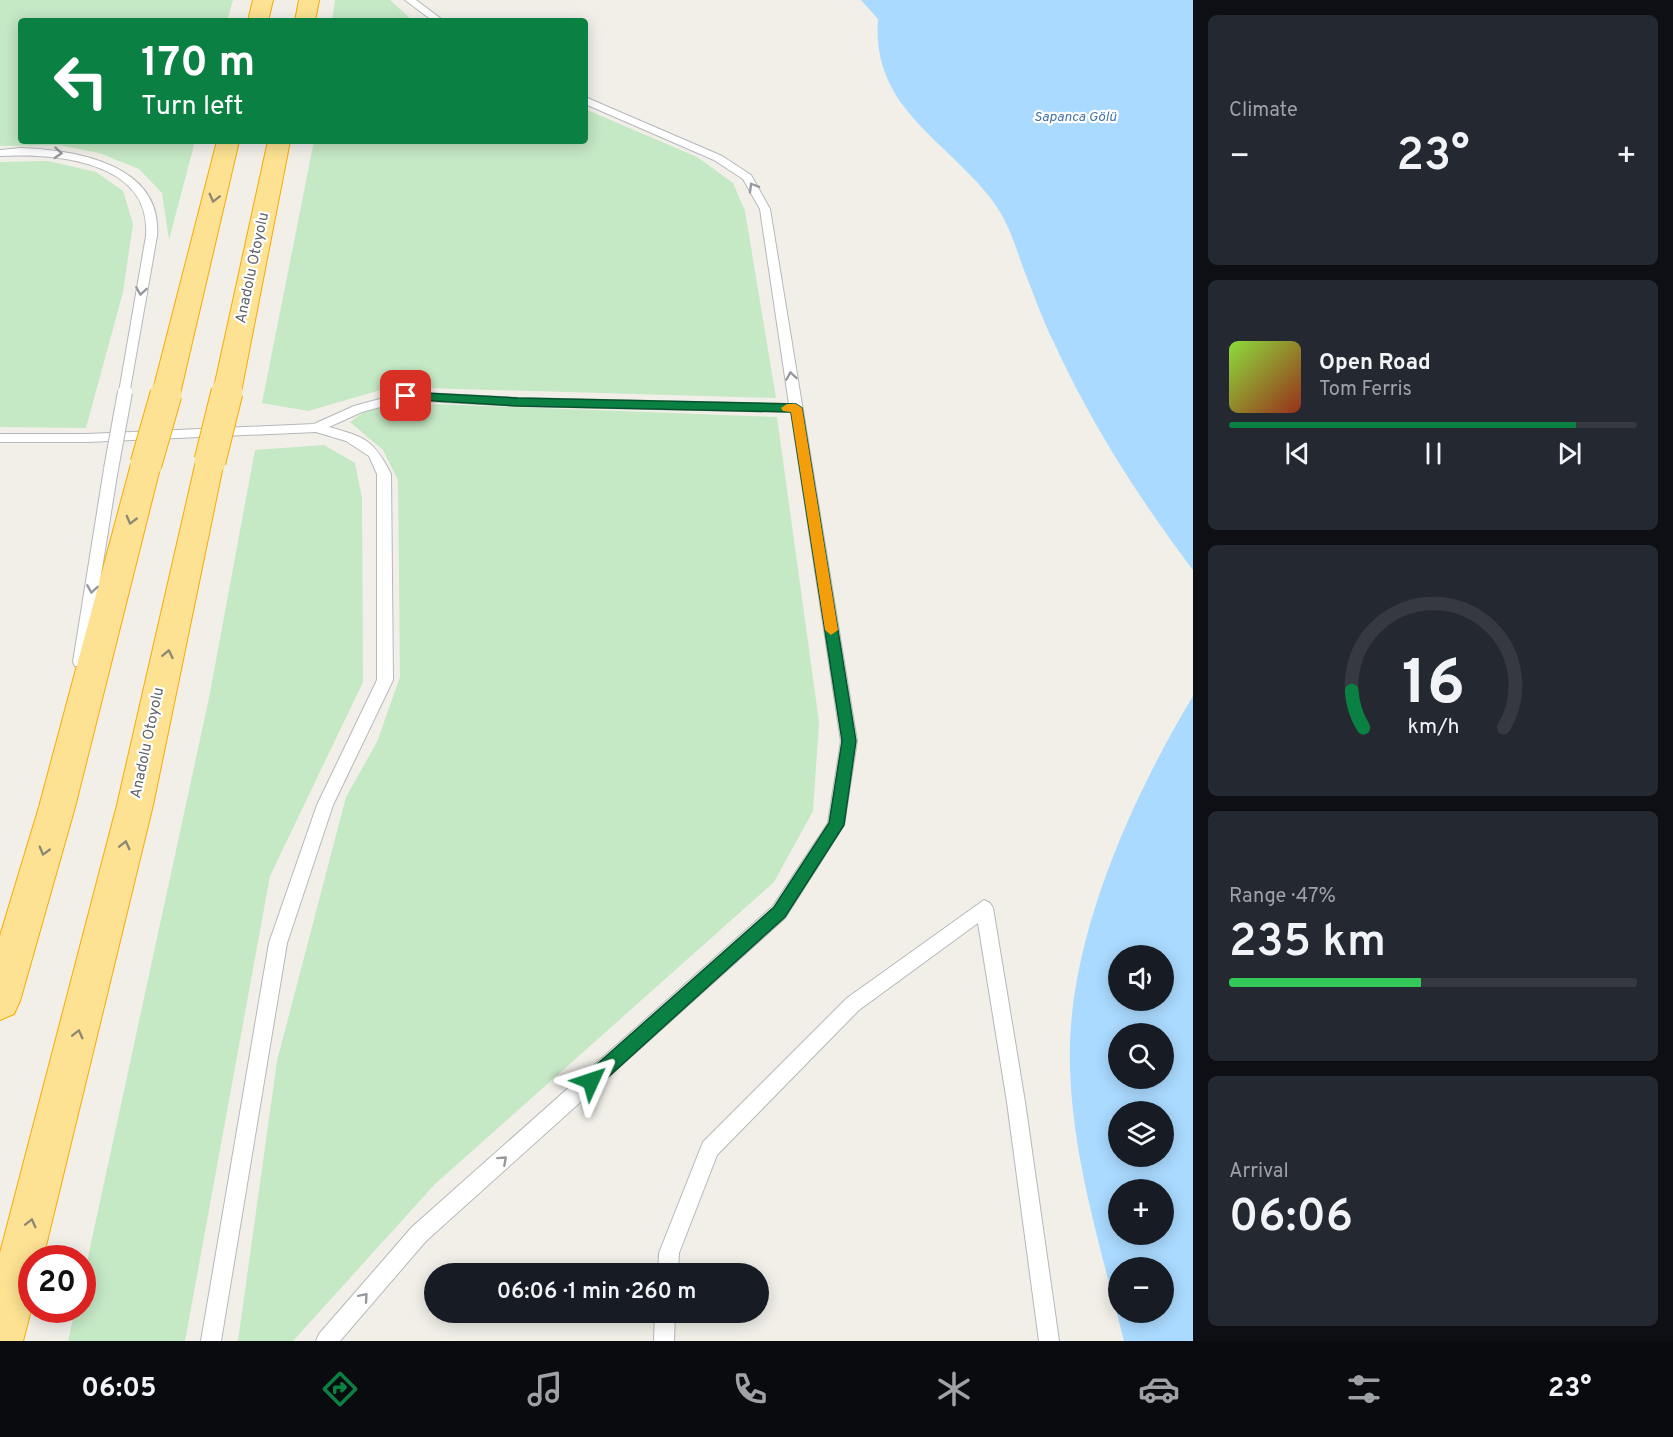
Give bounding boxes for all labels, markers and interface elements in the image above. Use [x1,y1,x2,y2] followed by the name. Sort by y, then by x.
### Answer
[141,38,255,91] text: 170 m
[42,42,120,120] icon: left
[141,90,243,124] text: Turn left
[1229,98,1298,124] text: Climate
[1034,109,1117,126] water label: Sapanca Gölü
[1396,129,1470,186] text: 23°
[1229,137,1250,179] text: −
[1616,137,1637,179] text: +
[54,146,63,159] one-way arrow
[748,183,760,193] one-way arrow
[209,193,222,203] one-way arrow
[232,211,274,325] street label: Anadolu Otoyolu
[136,286,148,296] one-way arrow
[1319,350,1431,377] text: Open Road
[380,370,431,421] pin
[786,372,798,381] one-way arrow
[1319,377,1412,403] text: Tom Ferris
[389,379,422,412] icon: arrive
[1281,437,1314,470] icon: previous
[1417,437,1450,470] icon: pause
[1553,437,1586,470] icon: next
[126,515,139,525] one-way arrow
[86,585,98,594] one-way arrow
[1401,647,1465,726] text: 16
[161,650,174,660] one-way arrow
[127,686,169,800] street label: Anadolu Otoyolu
[1407,714,1459,741] text: km/h
[118,840,130,850] one-way arrow
[39,845,51,856] one-way arrow
[1229,884,1336,910] text: Range · 47%
[1229,915,1386,972] text: 235 km
[1108,945,1174,1323] map controls
[1108,945,1174,1011] button: sound
[1108,1023,1174,1089] button: search
[70,1029,83,1039] one-way arrow
[559,1049,623,1113] position arrow
[1108,1101,1174,1167] button: layers
[496,1156,506,1167] one-way arrow
[1229,1159,1289,1185] text: Arrival
[1108,1179,1174,1245] button: +
[1229,1190,1353,1247] text: 06:06
[23,1218,36,1228] one-way arrow
[18,1245,96,1323] speed limit sign: 20
[1108,1257,1174,1323] button: −
[497,1279,696,1306] text: 06:06 · 1 min · 260 m
[357,1293,368,1304] one-way arrow
[319,1368,361,1410] icon: directions
[524,1368,566,1410] icon: music
[729,1368,771,1410] icon: phone
[933,1368,975,1410] icon: climate
[1138,1368,1180,1410] icon: car
[1343,1368,1385,1410] icon: filters
[81,1372,157,1406] text: 06:05
[1548,1372,1592,1406] text: 23°

